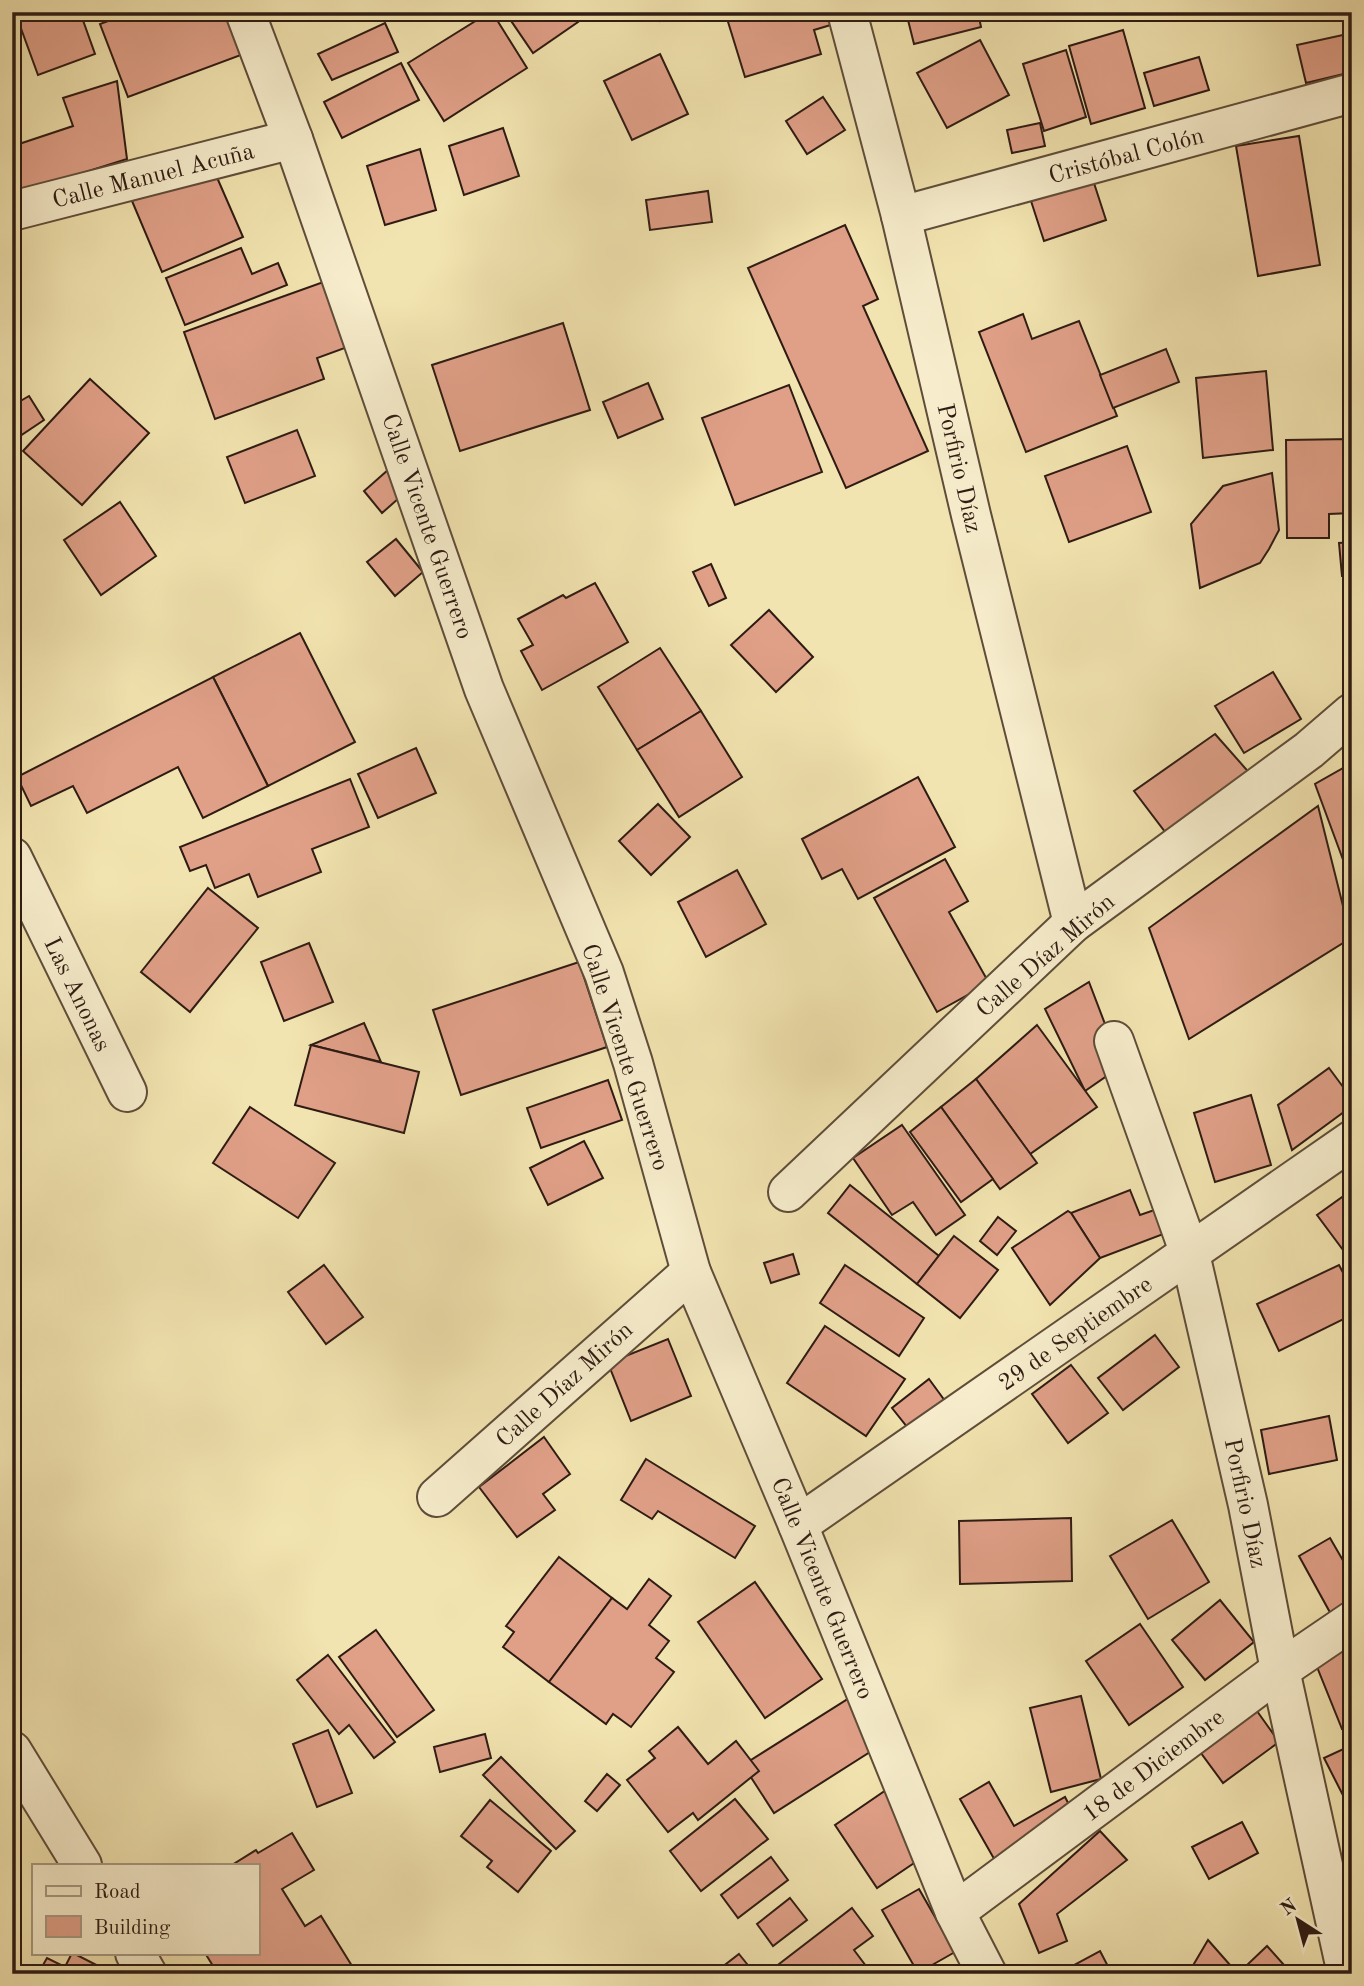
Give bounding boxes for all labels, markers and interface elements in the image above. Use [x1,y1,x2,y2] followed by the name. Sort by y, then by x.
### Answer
[1046,125,1207,189] street label: Cristóbal Colón
[50,140,257,214] street label: Calle Manuel Acuña
[931,401,985,536] street label: Porfirio Díaz
[376,411,476,643] street label: Calle Vicente Guerrero
[973,890,1120,1023] street label: Calle Díaz Mirón
[38,934,114,1056] street label: Las Anonas
[576,941,672,1174] street label: Calle Vicente Guerrero
[995,1273,1157,1396] street label: 29 de Septiembre
[493,1318,638,1453] street label: Calle Díaz Mirón
[1219,1436,1270,1571] street label: Porfirio Díaz
[766,1474,877,1703] street label: Calle Vicente Guerrero
[1079,1706,1229,1827] street label: 18 de Diciembre
[32,1864,259,1954] legend
[94,1882,141,1903] text: Road
[1262,1884,1332,1954] north arrow
[1278,1896,1301,1920] text: N
[94,1918,171,1939] text: Building

